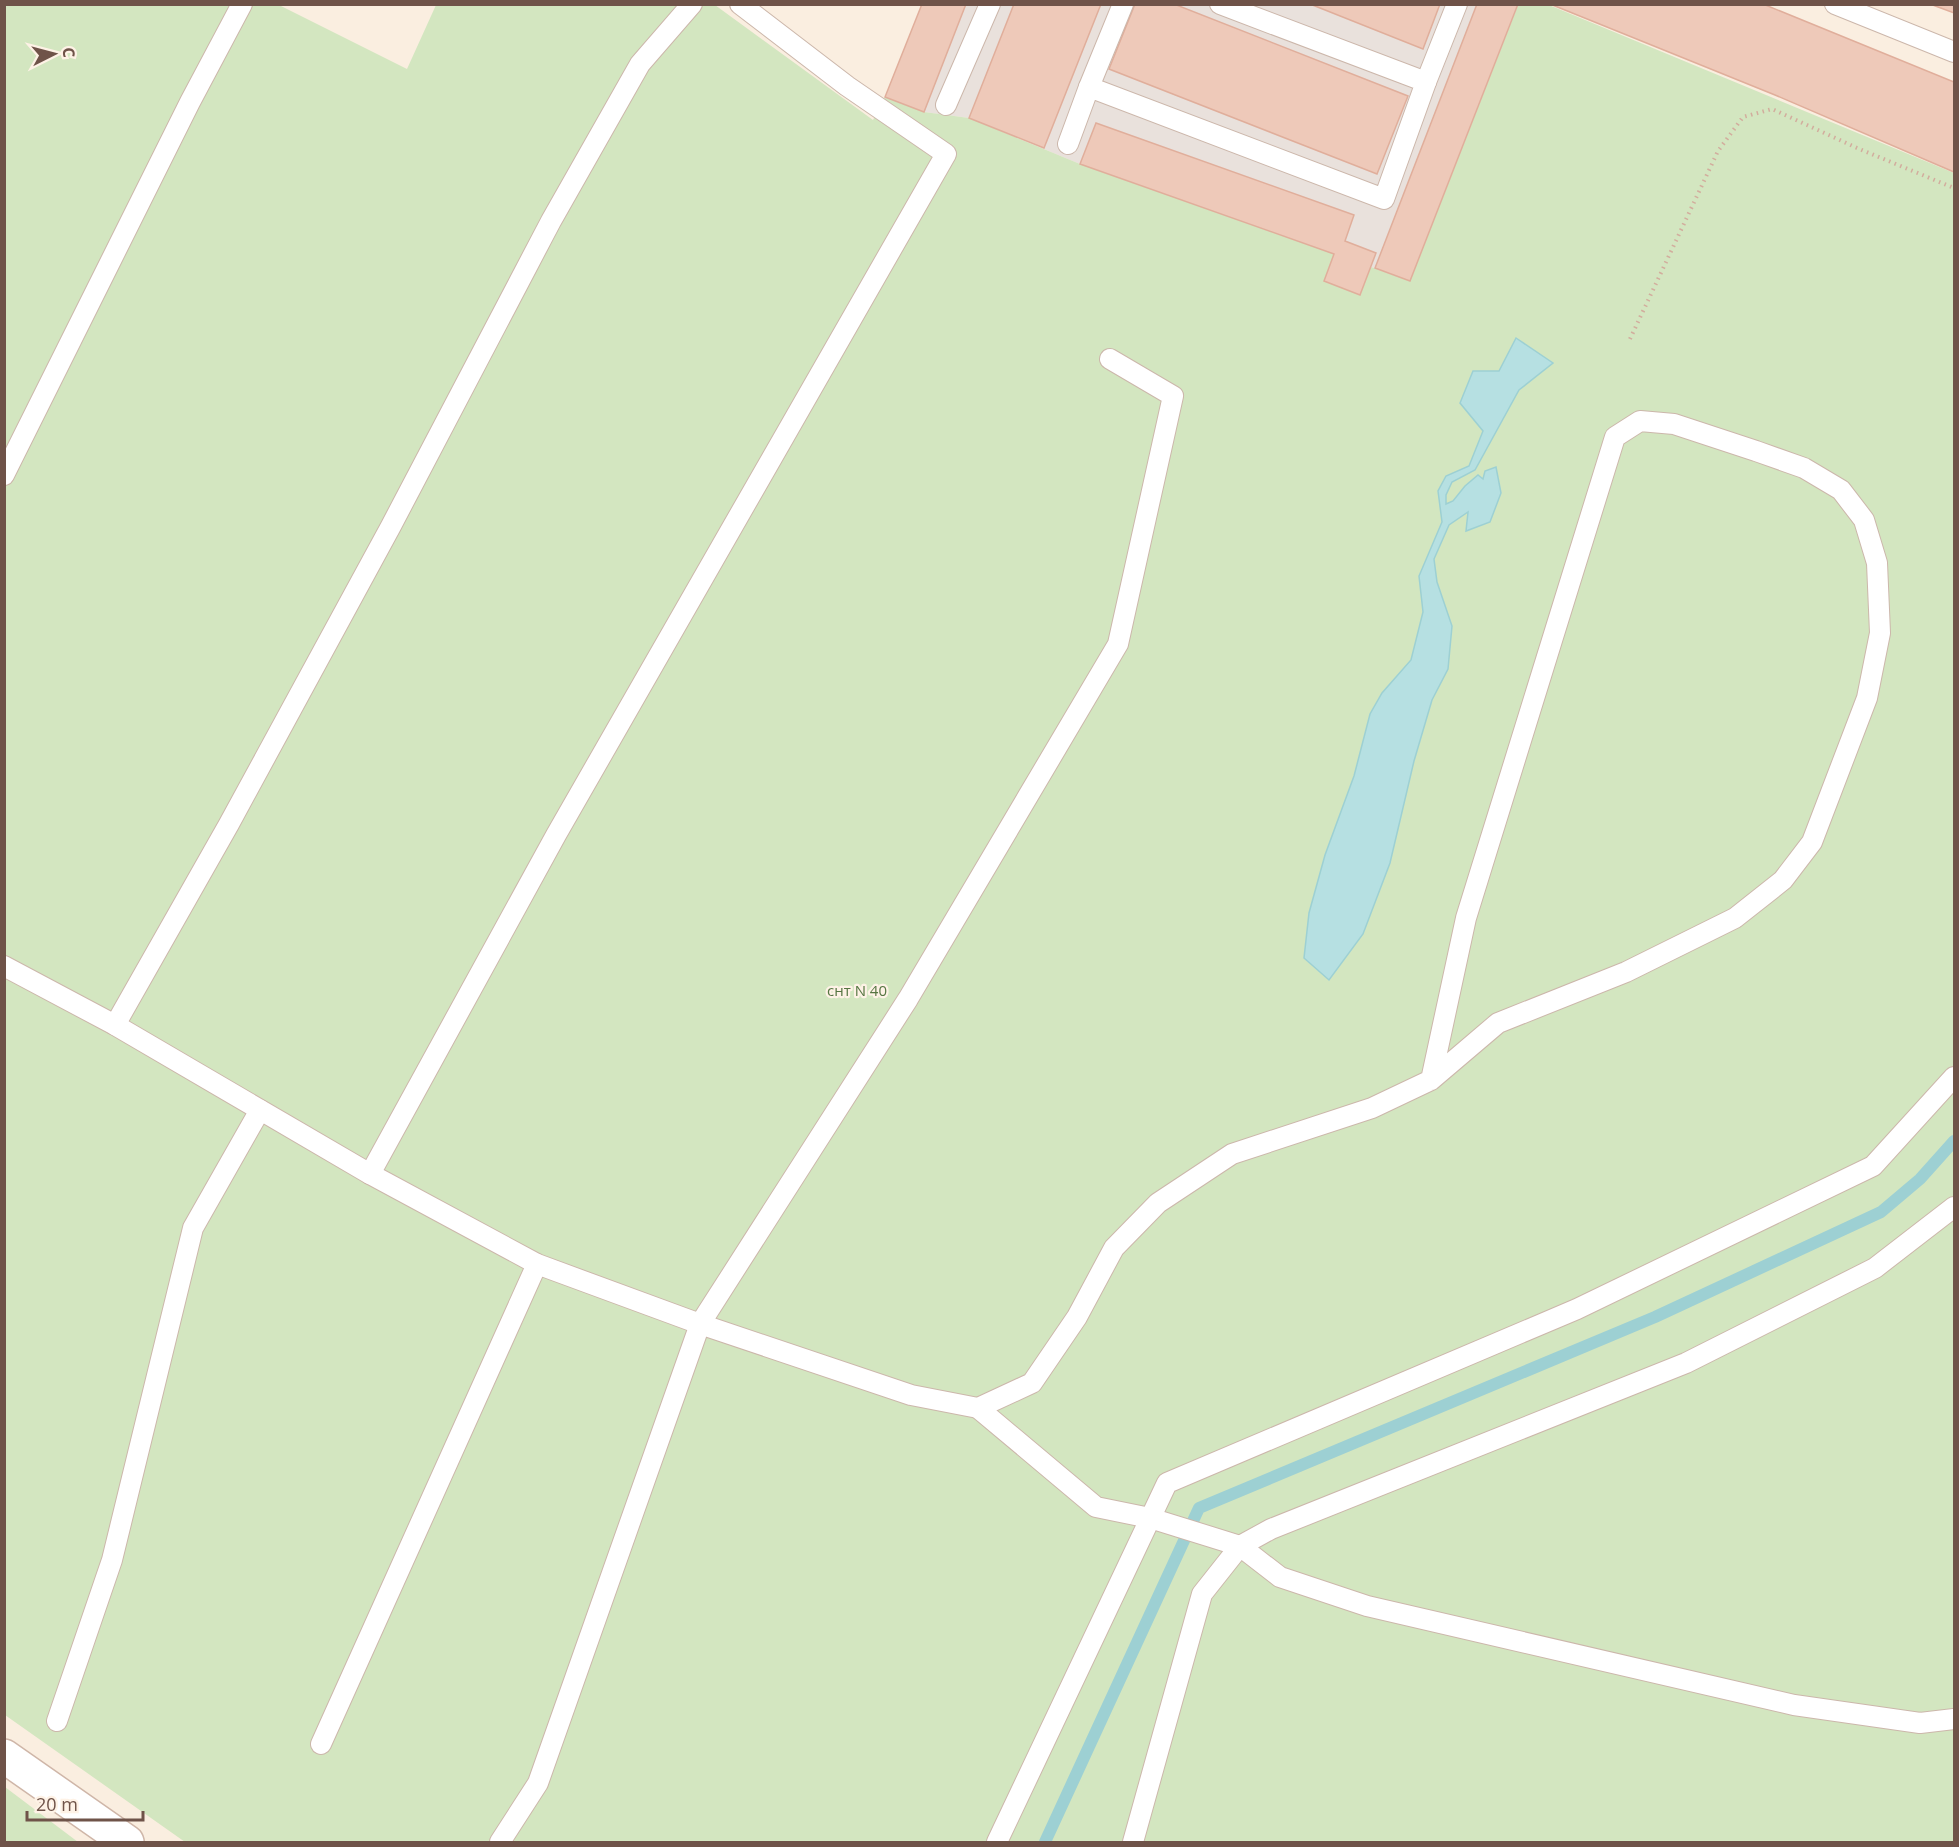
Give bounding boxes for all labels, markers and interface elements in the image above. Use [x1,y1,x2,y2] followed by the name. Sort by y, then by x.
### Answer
[24,24,84,84] north arrow
[57,46,80,59] text: С
[827,980,887,1000] park label: снт N 40
[27,1784,142,1822] scale bar
[36,1792,78,1816] text: 20 m

